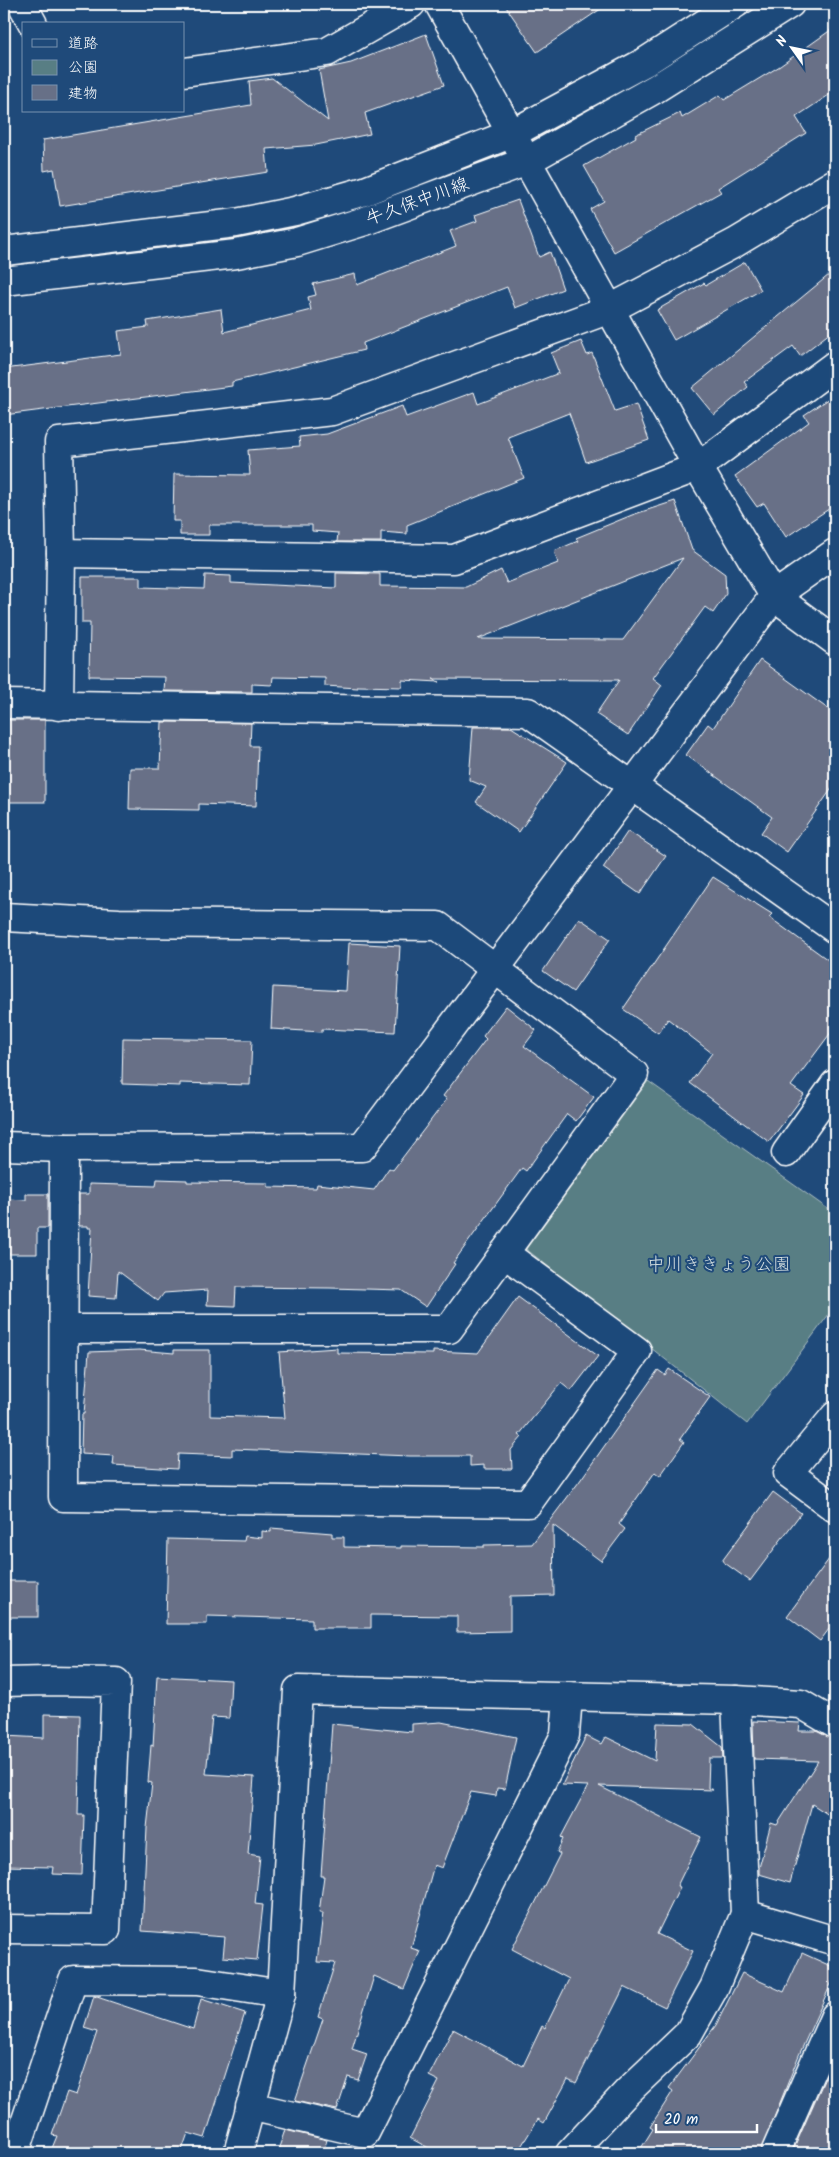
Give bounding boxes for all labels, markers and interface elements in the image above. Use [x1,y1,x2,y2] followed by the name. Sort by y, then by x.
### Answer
[22,22,185,112] legend
[766,22,816,72] north arrow
[68,32,98,56] text: 道路
[770,32,794,51] text: N
[68,56,98,80] text: 公園
[68,82,98,106] text: 建物
[362,170,473,235] street label: 牛久保中川線
[647,1251,791,1280] park label: 中川ききょう公園
[656,2102,758,2134] scale bar
[664,2108,698,2132] text: 20 m

